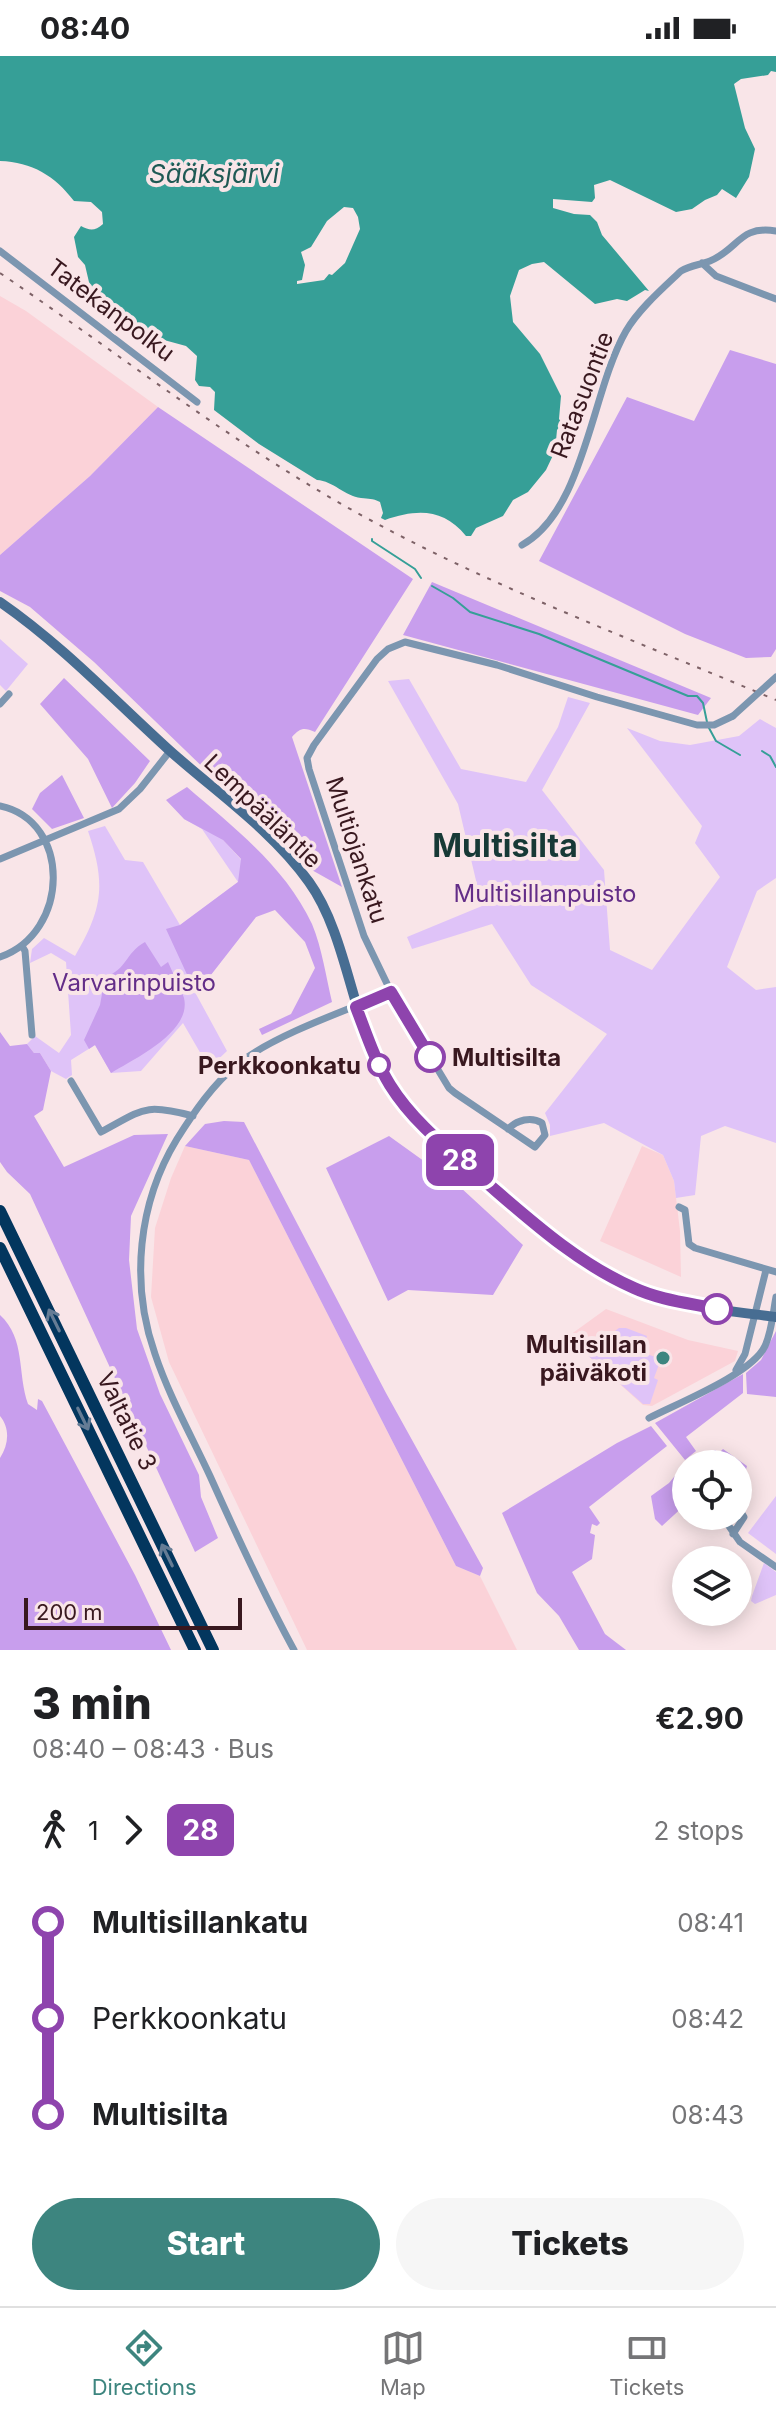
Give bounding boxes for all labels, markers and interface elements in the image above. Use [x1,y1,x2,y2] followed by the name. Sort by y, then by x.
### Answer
[40,10,130,46] text: 08:40
[149,158,280,189] water label: Sääksjärvi
[42,253,180,367] street label: Tatekanpolku
[545,328,619,462] street label: Ratasuontie
[198,748,328,874] street label: Lempääläntie
[320,773,394,927] street label: Multiojankatu
[432,826,578,865] district label: Multisilta
[454,879,636,908] park label: Multisillanpuisto
[52,968,216,997] park label: Varvarinpuisto
[415,1042,445,1072] marker: Multisilta
[452,1043,561,1072] place label: Multisilta
[198,1051,361,1080] place label: Perkkoonkatu
[368,1054,390,1076] marker: Perkkoonkatu
[424,1134,496,1186] line badge: 28
[442,1143,478,1177] text: 28
[702,1294,732,1324] unlabelled marker
[46,1309,61,1333] one-way arrow
[526,1330,647,1387] place label: Multisillan päiväkoti
[654,1349,672,1367] marker: Multisillan päiväkoti
[91,1367,163,1475] street label: Valtatie 3
[76,1406,91,1430] one-way arrow
[672,1450,752,1626] map controls
[672,1450,752,1530] button: locate
[159,1543,174,1567] one-way arrow
[672,1546,752,1626] button: layers
[24,1594,242,1630] scale bar
[36,1599,103,1625] text: 200 m
[32,1676,152,1730] text: 3 min
[655,1700,744,1736] text: €2.90
[32,1733,274,1764] text: 08:40 – 08:43 · Bus
[32,1808,76,1852] icon: walk
[111,1808,155,1852] icon: forward
[183,1813,218,1847] text: 28
[88,1815,99,1846] text: 1
[654,1815,744,1846] text: 2 stops
[92,1904,308,1940] text: Multisillankatu
[677,1907,744,1938] text: 08:41
[92,2000,287,2036] text: Perkkoonkatu
[671,2003,744,2034] text: 08:42
[92,2096,228,2132] text: Multisilta
[671,2099,744,2130] text: 08:43
[32,2198,380,2290] button: Start
[396,2198,744,2290] button: Tickets
[92,2326,197,2400] tab: Directions
[380,2326,426,2400] tab: Map
[609,2326,684,2400] tab: Tickets

